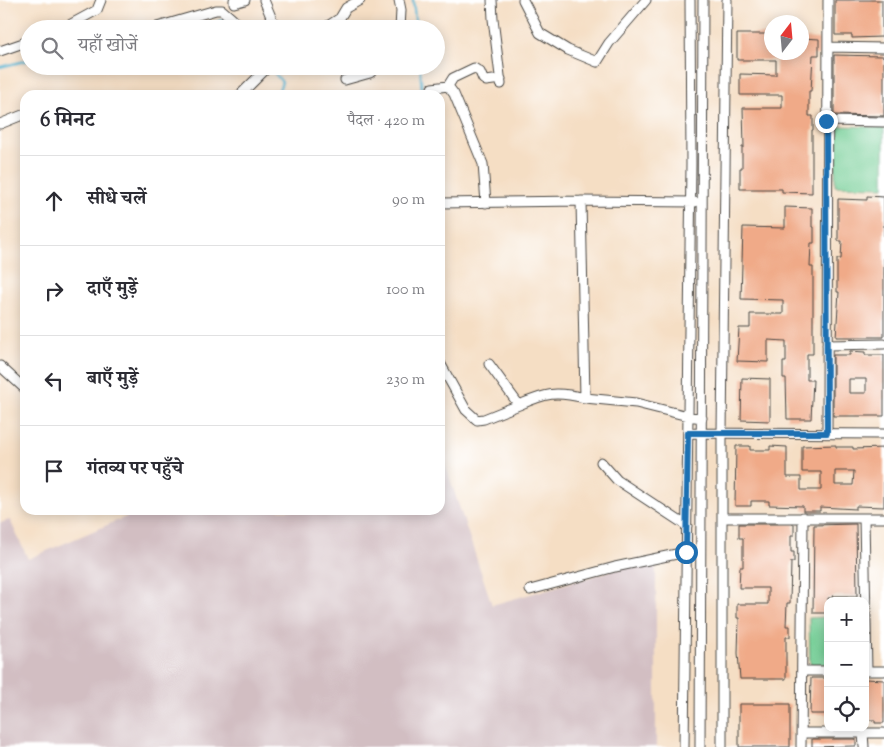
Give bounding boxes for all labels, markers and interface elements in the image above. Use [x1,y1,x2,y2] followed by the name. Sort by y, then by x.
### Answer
[764,15,809,60] north arrow
[20,20,445,75] search box
[78,33,138,60] text: यहाँ खोजें
[38,34,66,62] icon: search
[40,106,95,136] text: 6 मिनट
[347,110,425,133] text: पैदल · 420 m
[815,110,838,133] route end
[87,186,146,213] text: सीधे चलें
[40,187,68,215] icon: ahead
[392,189,425,212] text: 90 m
[87,276,138,303] text: दाएँ मुड़ें
[40,277,68,305] icon: right
[386,279,425,302] text: 100 m
[87,366,138,393] text: बाएँ मुड़ें
[40,367,68,395] icon: left
[386,369,425,392] text: 230 m
[87,456,183,483] text: गंतव्य पर पहुँचे
[40,457,68,485] icon: arrive
[675,541,698,564] route start
[824,597,869,732] map controls
[824,597,869,642] button: +
[824,642,869,687] button: −
[824,687,869,732] button: locate

